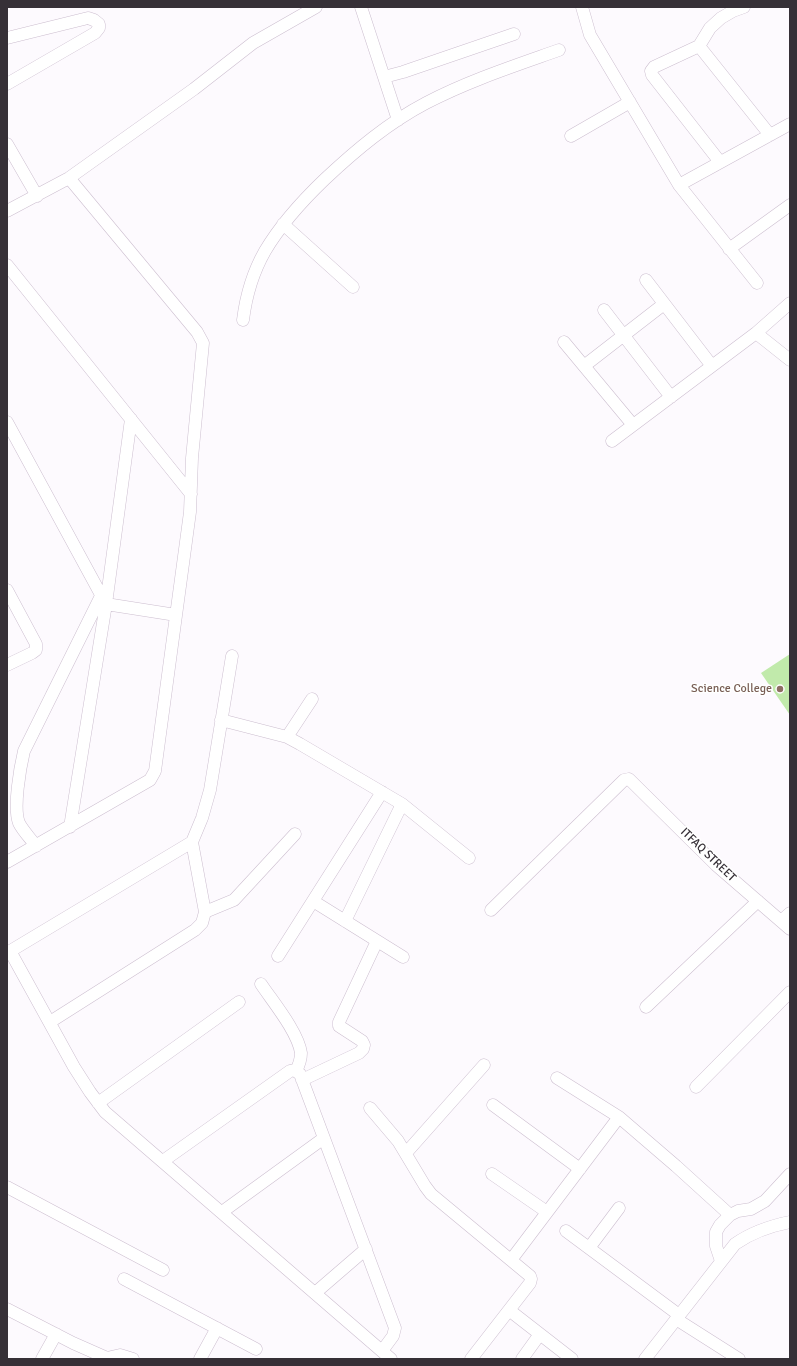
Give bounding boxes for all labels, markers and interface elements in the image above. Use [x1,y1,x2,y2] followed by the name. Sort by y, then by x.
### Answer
[691,682,772,696] place label: Science College
[775,684,785,694] marker: Science College
[677,825,739,885] street label: ITFAQ STREET

